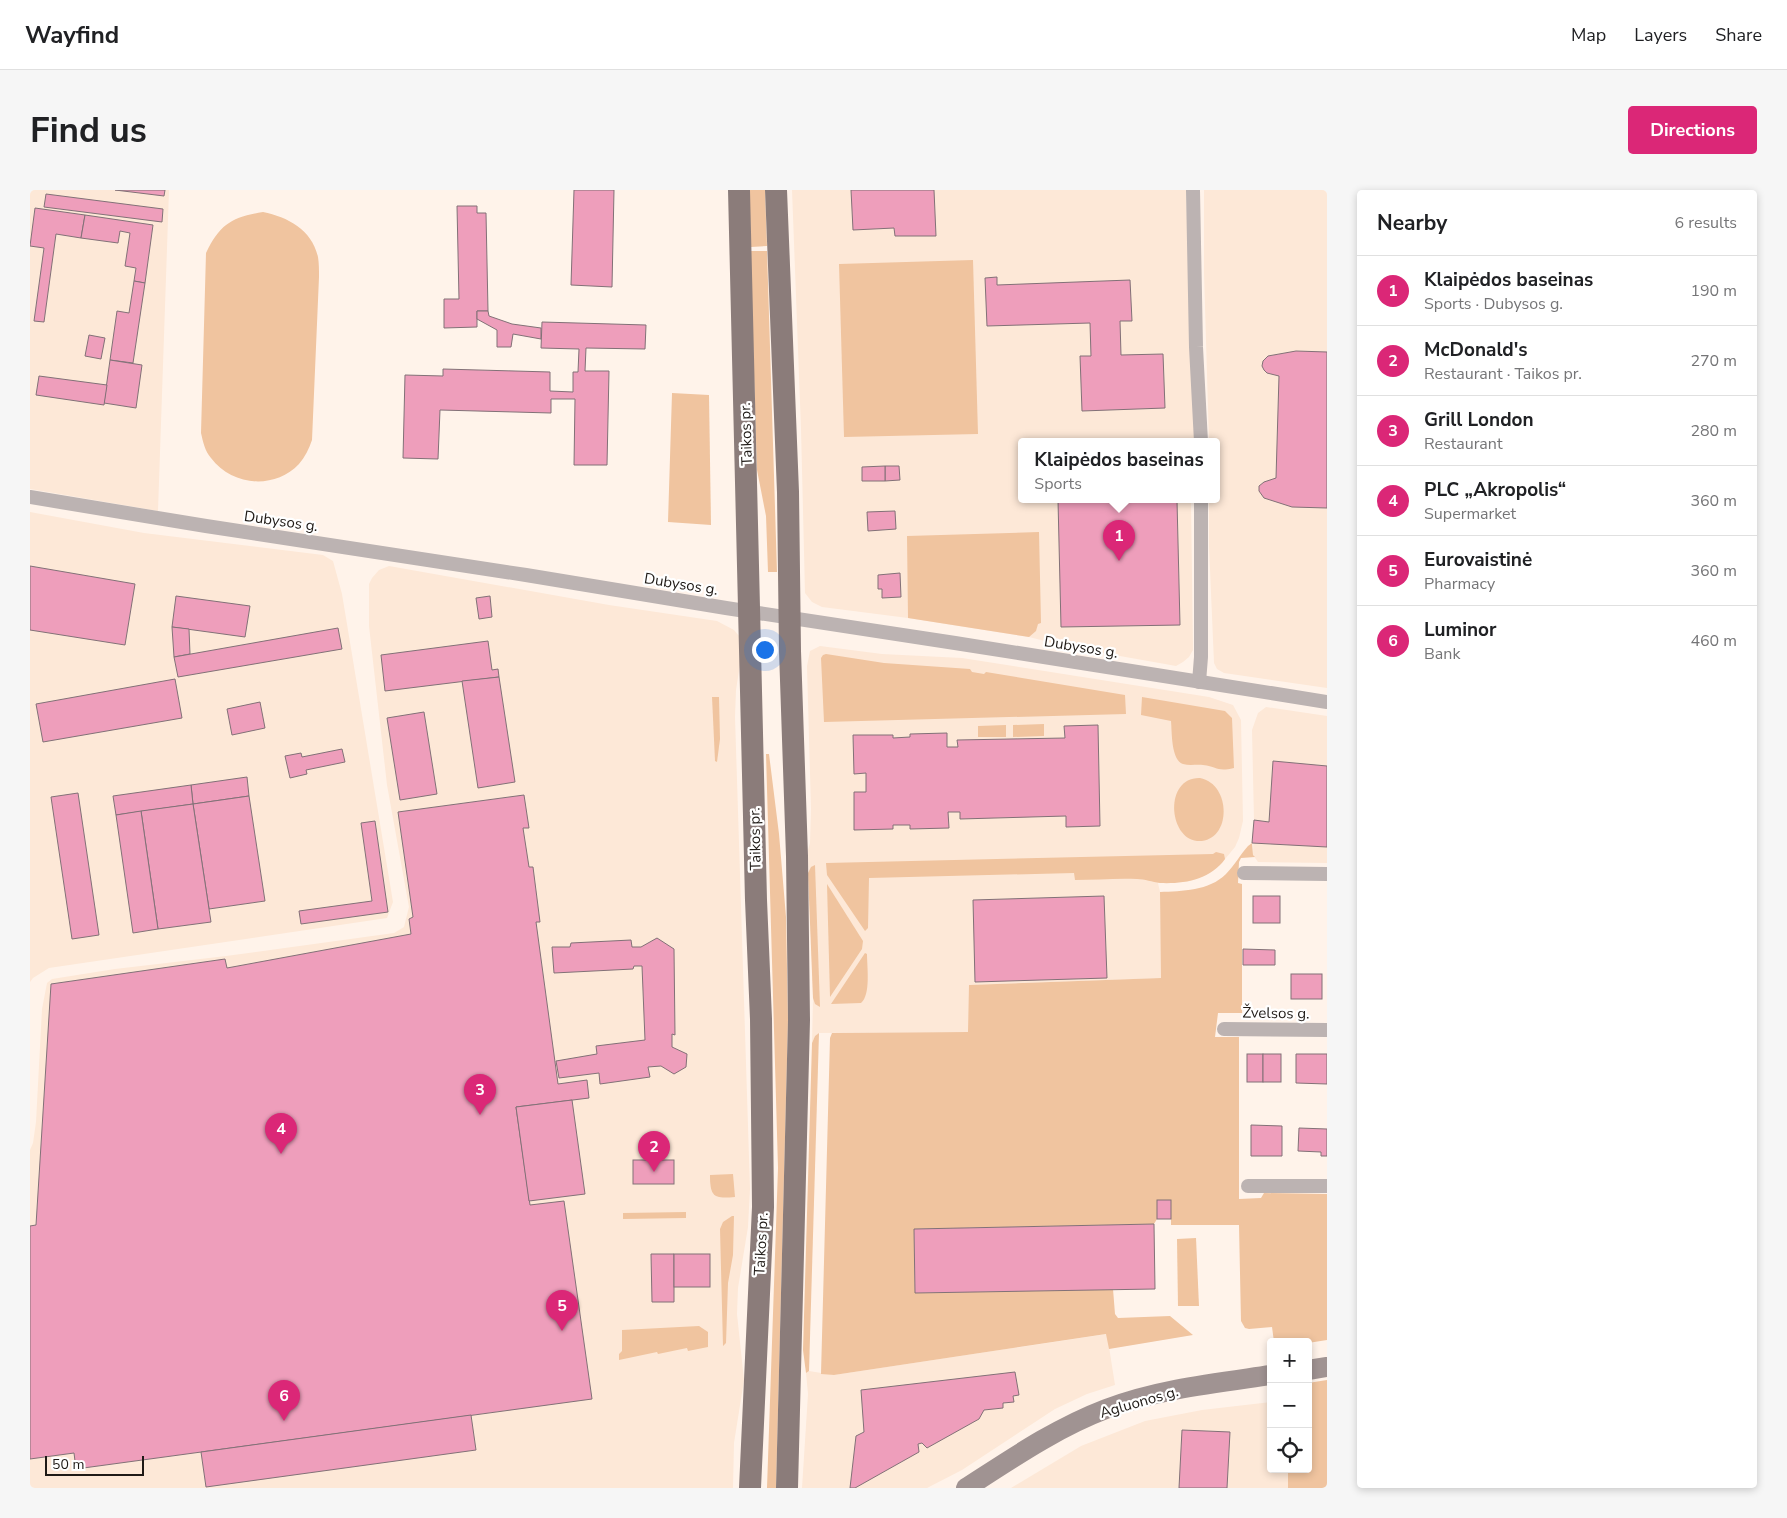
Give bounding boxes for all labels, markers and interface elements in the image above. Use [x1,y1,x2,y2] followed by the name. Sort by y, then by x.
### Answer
[25,19,119,51] text: Wayfind
[1571,23,1606,47] text: Map
[1634,23,1687,47] text: Layers
[1715,23,1762,47] text: Share
[1628,106,1757,154] button: Directions
[30,107,147,154] text: Find us
[1377,209,1447,237] text: Nearby
[1675,212,1737,234] text: 6 results
[1424,267,1593,293] text: Klaipėdos baseinas
[1388,280,1398,302] text: 1
[1690,280,1737,302] text: 190 m
[1424,293,1563,315] text: Sports · Dubysos g.
[1424,337,1528,363] text: McDonald's
[1388,350,1398,372] text: 2
[1690,350,1737,372] text: 270 m
[1424,363,1582,385] text: Restaurant · Taikos pr.
[735,402,757,466] street label: Taikos pr.
[1424,407,1534,433] text: Grill London
[1388,420,1398,442] text: 3
[1690,420,1737,442] text: 280 m
[1424,433,1503,455] text: Restaurant
[1018,438,1220,503] popup
[1034,447,1204,473] text: Klaipėdos baseinas
[1034,473,1082,495] text: Sports
[1424,477,1566,503] text: PLC „Akropolis“
[1388,490,1398,512] text: 4
[1690,490,1737,512] text: 360 m
[1424,503,1516,525] text: Supermarket
[243,506,319,536] street label: Dubysos g.
[1103,520,1135,561] pin: 1
[1424,547,1532,573] text: Eurovaistinė
[1388,560,1398,582] text: 5
[1690,560,1737,582] text: 360 m
[643,568,719,600] street label: Dubysos g.
[1424,573,1495,595] text: Pharmacy
[1424,617,1497,643] text: Luminor
[1388,630,1398,652] text: 6
[1690,630,1737,652] text: 460 m
[1043,631,1119,663] street label: Dubysos g.
[752,637,778,663] your location
[1424,643,1460,665] text: Bank
[744,807,766,871] street label: Taikos pr.
[1242,1002,1310,1024] street label: Žvelsos g.
[464,1074,496,1115] pin: 3
[265,1113,297,1154] pin: 4
[638,1131,670,1172] pin: 2
[749,1212,773,1276] street label: Taikos pr.
[546,1290,578,1331] pin: 5
[1267,1338,1312,1473] map controls
[1267,1338,1312,1383] button: +
[268,1380,300,1421] pin: 6
[1097,1381,1181,1423] street label: Agluonos g.
[1267,1383,1312,1428] button: −
[1267,1428,1312,1473] button: locate
[45,1453,144,1476] scale bar
[52,1455,84,1474] text: 50 m

